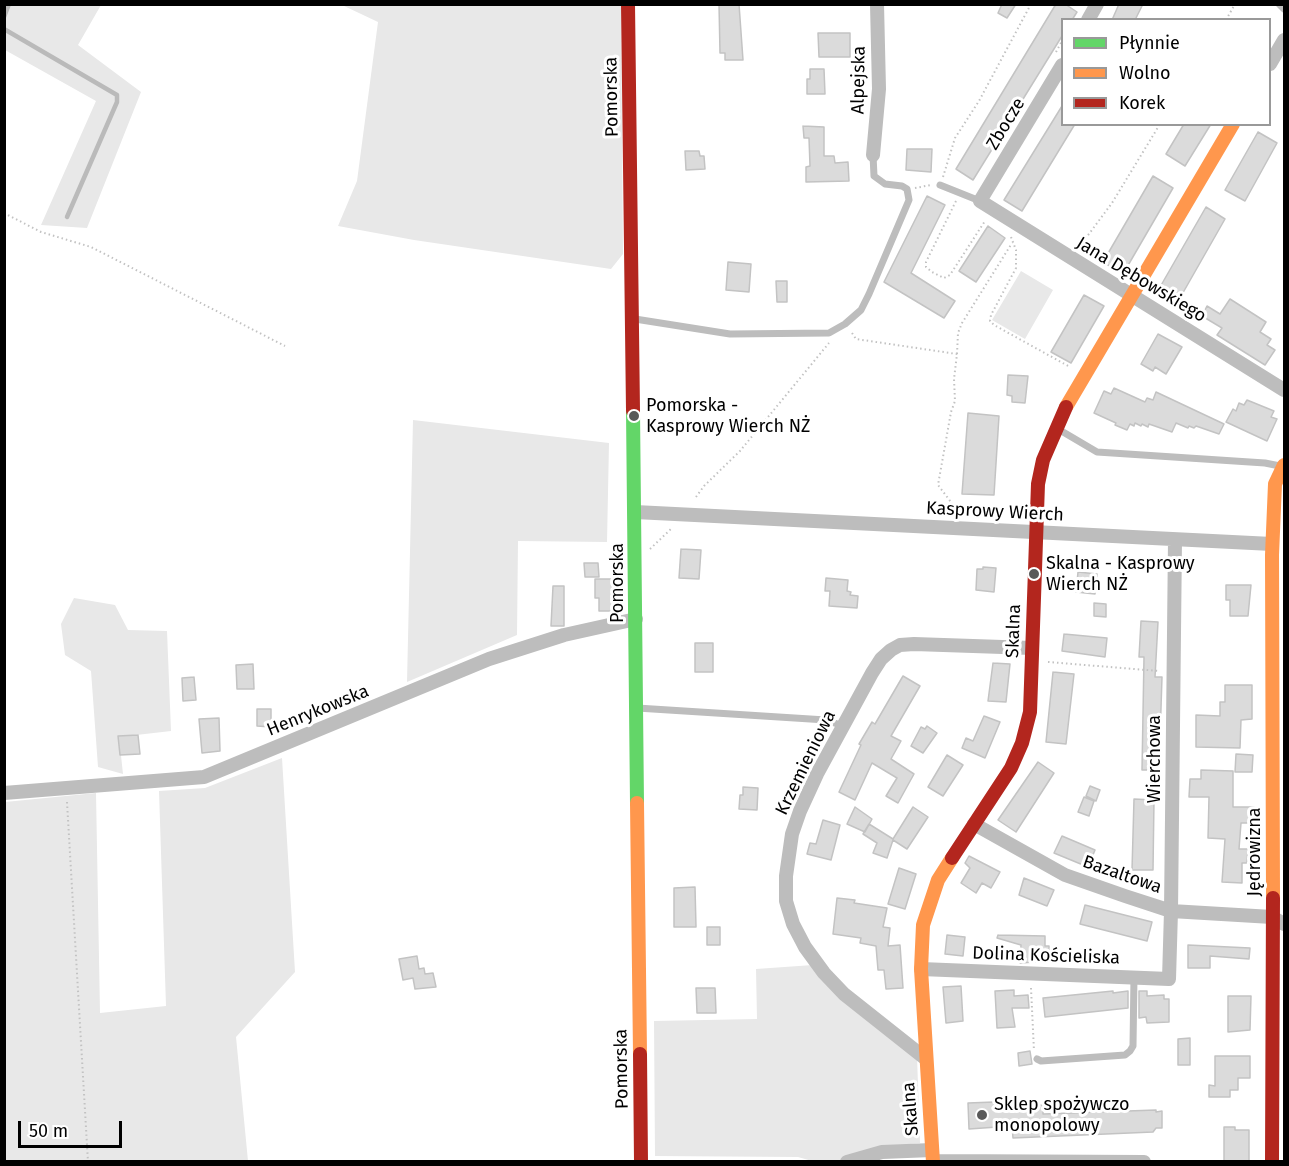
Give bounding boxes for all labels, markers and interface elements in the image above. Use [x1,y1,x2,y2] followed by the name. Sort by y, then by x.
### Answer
[1061,18,1271,126] legend
[1119,32,1180,54] text: Płynnie
[848,46,870,114] street label: Alpejska
[601,57,623,137] street label: Pomorska
[1119,62,1171,84] text: Wolno
[1119,92,1165,114] text: Korek
[982,94,1030,154] street label: Zbocze
[1072,233,1210,327] street label: Jana Dębowskiego
[646,395,810,438] place label: Pomorska - Kasprowy Wierch NŻ
[627,409,641,423] marker: Pomorska - Kasprowy Wierch NŻ
[926,498,1064,526] street label: Kasprowy Wierch
[607,543,629,623] street label: Pomorska
[1046,553,1195,596] place label: Skalna - Kasprowy Wierch NŻ
[1027,567,1041,581] marker: Skalna - Kasprowy Wierch NŻ
[1002,604,1026,658] street label: Skalna
[264,681,372,741] street label: Henrykowska
[771,707,841,819] street label: Krzemieniowa
[1144,715,1166,803] street label: Wierchowa
[1244,807,1266,897] street label: Jędrowizna
[1080,851,1164,899] street label: Bazaltowa
[972,943,1120,969] street label: Dolina Kościeliska
[611,1029,633,1109] street label: Pomorska
[898,1081,924,1137] street label: Skalna
[994,1094,1129,1136] place label: Sklep spożywczo monopolowy
[975,1108,989,1122] marker: Sklep spożywczo monopolowy
[21,1109,124,1147] scale bar
[29,1120,68,1142] text: 50 m

